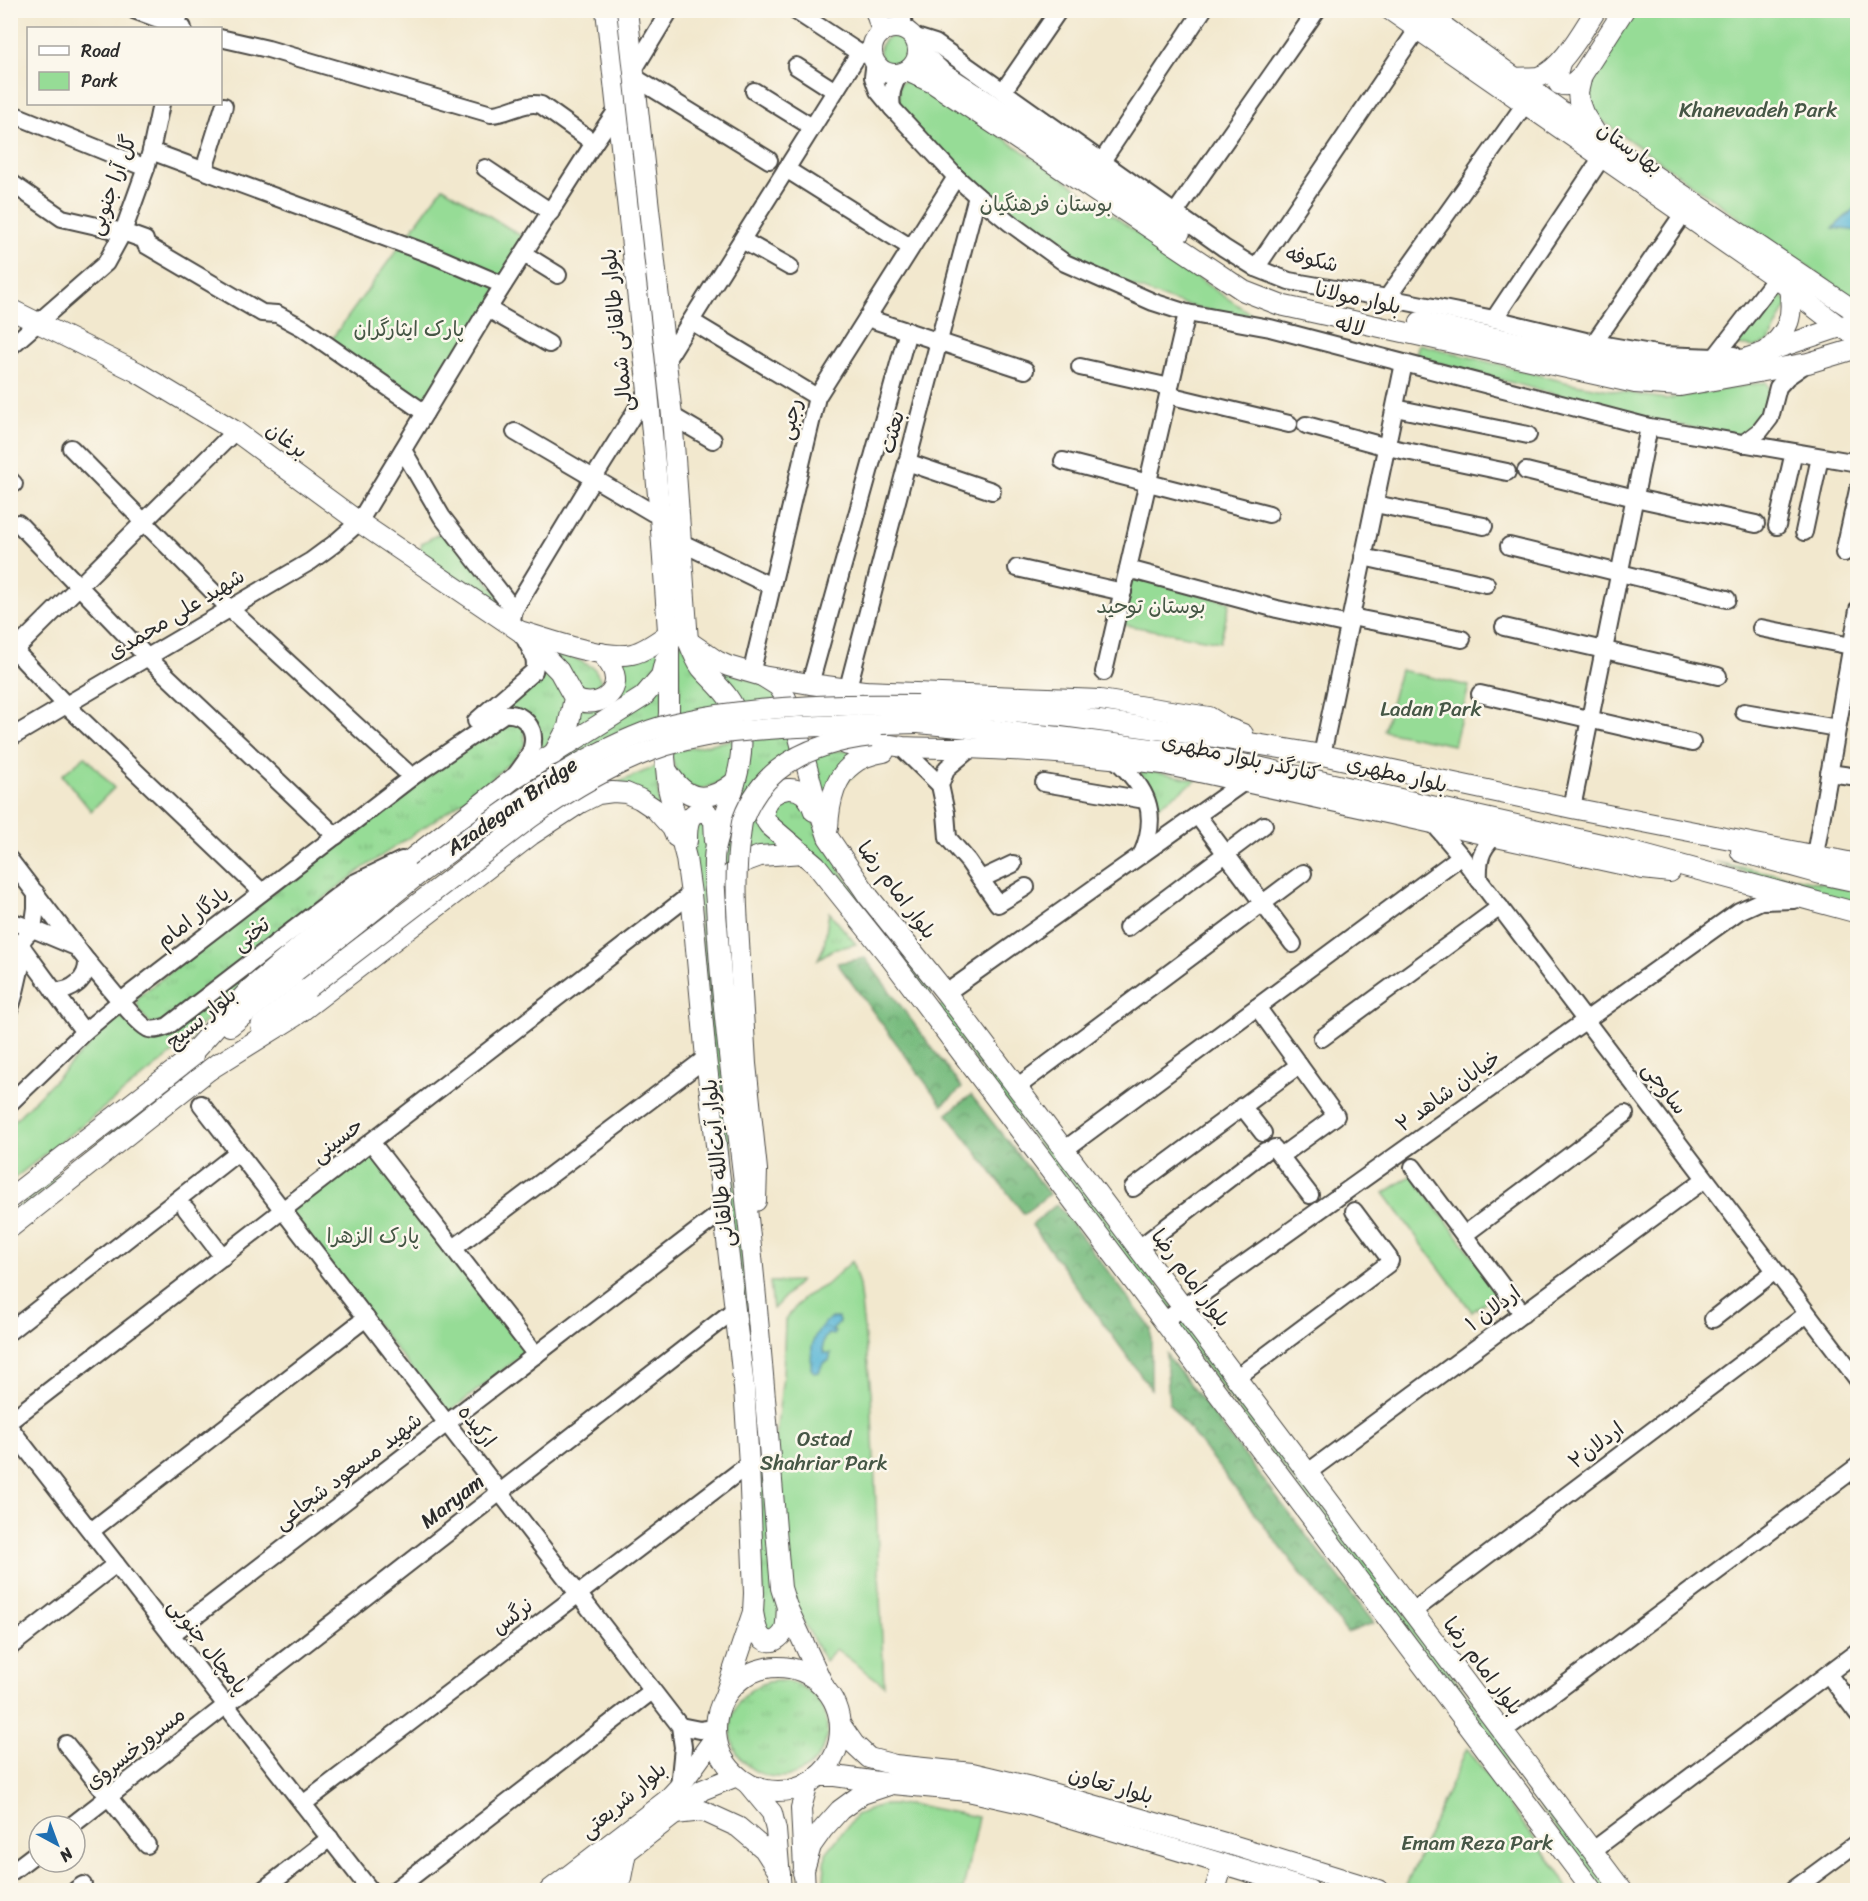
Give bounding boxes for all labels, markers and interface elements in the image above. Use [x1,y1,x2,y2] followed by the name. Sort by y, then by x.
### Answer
[27,27,222,105] legend
[81,35,121,67] text: Road
[81,65,118,97] text: Park
[1679,91,1838,129] park label: Khanevadeh Park
[1589,111,1671,185] street label: بهارستان
[76,129,148,241] street label: گل آرا جنوبی
[979,185,1113,223] park label: بوستان فرهنگیان
[1282,234,1342,284] street label: شکوفه
[590,246,644,414] street label: بلوار طالقانی شمالی
[1311,270,1405,326] street label: بلوار مولانا
[1331,304,1369,348] street label: لاله
[354,310,464,348] park label: پارک ایثارگران
[766,394,814,444] street label: رجبی
[868,406,916,458] street label: بعثت
[257,411,317,469] street label: برغان
[100,558,252,670] street label: شهید علی محمدی
[1096,587,1206,625] park label: بوستان توحید
[1380,690,1482,728] park label: Ladan Park
[1158,722,1324,792] street label: کنارگذر بلوار مطهری
[1343,744,1451,804] street label: بلوار مطهری
[437,746,586,866] street label: Azadegan Bridge
[847,832,947,948] street label: بلوار امام رضا
[148,876,238,958] street label: یادگار امام
[223,906,279,962] street label: تختی
[157,977,245,1059] street label: بلوار بسیج
[1387,1039,1509,1143] street label: خیابان شاهد ۲
[1632,1053,1698,1123] street label: ساوجی
[690,1077,746,1249] street label: بلوار آیت‌الله طالقانی
[302,1107,372,1173] street label: حسینی
[327,1217,419,1255] park label: پارک الزهرا
[1141,1220,1241,1336] street label: بلوار امام رضا
[1457,1274,1529,1342] street label: اردلان ۱
[448,1396,506,1456] street label: ارکیده
[265,1402,431,1540] street label: شهید مسعود شجاعی
[1559,1411,1633,1479] street label: اردلان۲
[760,1420,888,1482] park label: Ostad Shahriar Park
[411,1463,493,1539] street label: Maryam
[483,1587,541,1645] street label: نرگس
[158,1589,258,1703] street label: پامچال جنوبی
[1433,1608,1533,1724] street label: بلوار امام رضا
[76,1696,194,1800] street label: مسرورخسروی
[570,1752,676,1848] street label: بلوار شریعتی
[1064,1755,1158,1815] street label: بلوار تعاون
[27,1814,87,1874] north arrow
[1401,1824,1553,1862] park label: Emam Reza Park
[52,1840,81,1870] text: N

